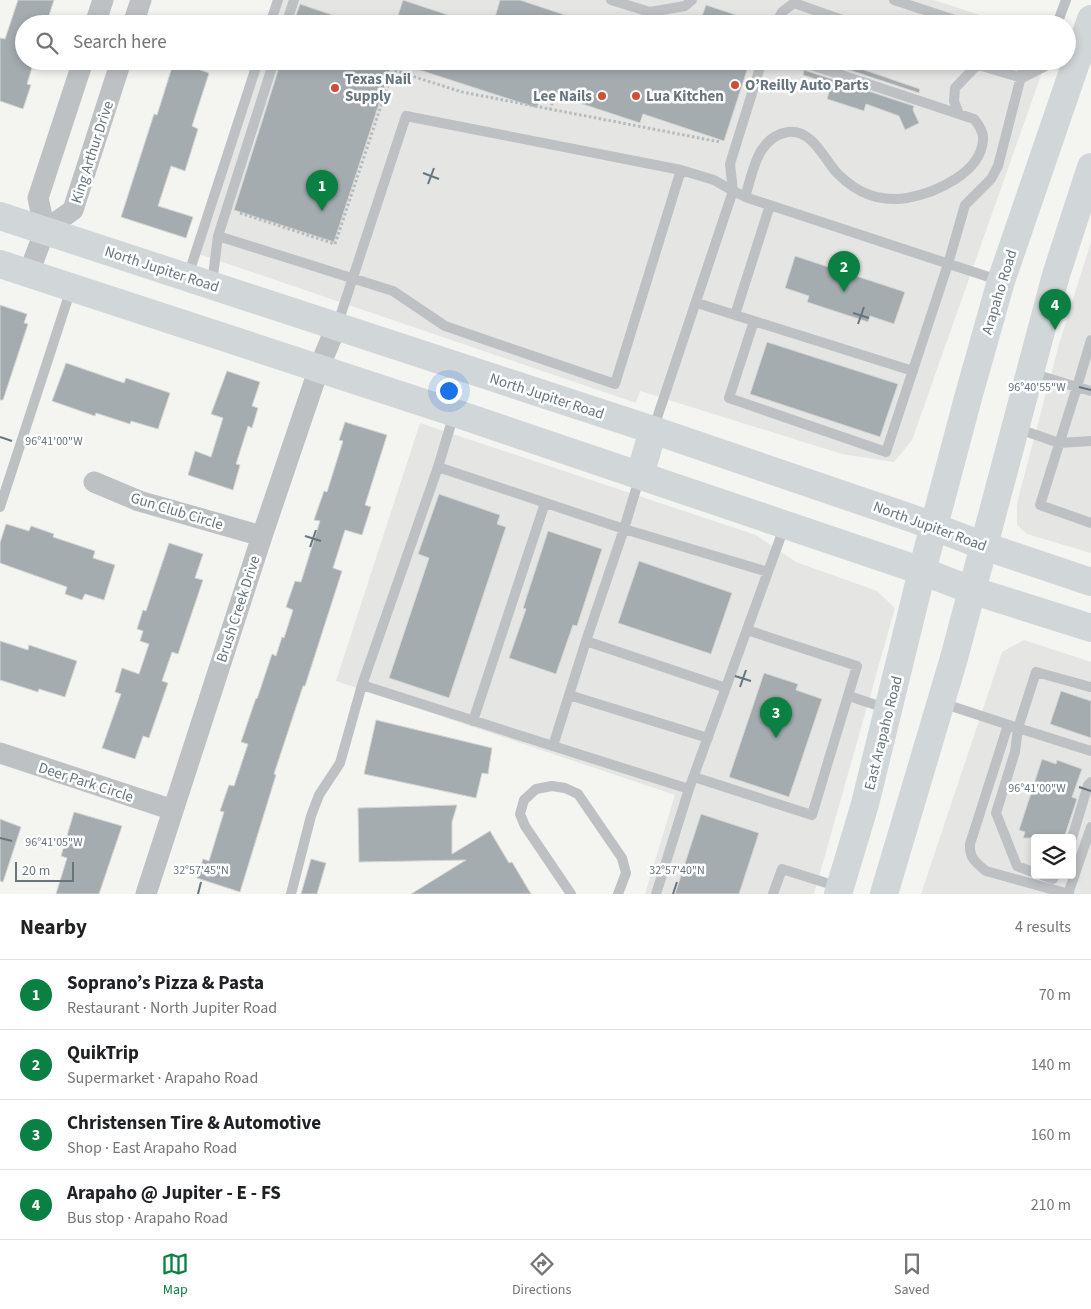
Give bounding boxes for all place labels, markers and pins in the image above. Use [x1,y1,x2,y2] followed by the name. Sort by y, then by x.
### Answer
[345,69,412,107] place label: Texas Nail Supply
[745,75,869,96] place label: O’Reilly Auto Parts
[729,79,741,91] marker: O’Reilly Auto Parts
[329,82,341,94] marker: Texas Nail Supply
[533,86,592,107] place label: Lee Nails
[646,86,724,107] place label: Lua Kitchen
[596,90,608,102] marker: Lee Nails
[630,90,642,102] marker: Lua Kitchen
[306,170,338,211] pin: 1
[828,251,860,292] pin: 2
[1039,289,1071,330] pin: 4
[760,697,792,738] pin: 3

